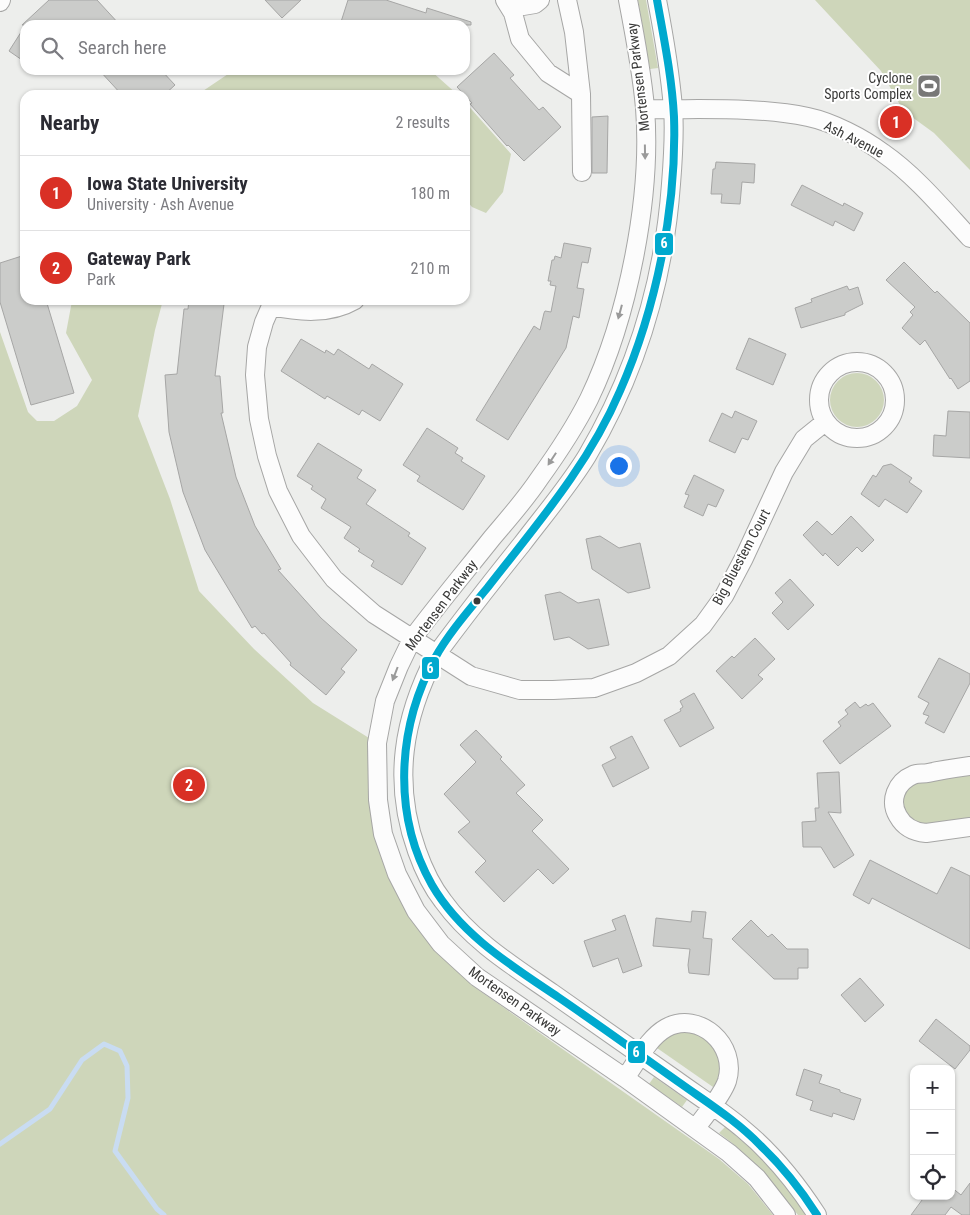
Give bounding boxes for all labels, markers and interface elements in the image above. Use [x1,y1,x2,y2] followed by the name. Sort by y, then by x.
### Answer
[20,20,470,75] search box
[623,22,653,132] street label: Mortensen Parkway
[38,34,66,62] icon: search
[78,36,166,59] text: Search here
[824,70,912,102] place label: Cyclone Sports Complex
[916,73,942,99] sports icon: Cyclone Sports Complex
[880,103,912,141] pin: 1
[40,111,99,135] text: Nearby
[395,113,450,132] text: 2 results
[822,117,887,161] street label: Ash Avenue
[642,145,650,161] one-way arrow
[87,172,248,195] text: Iowa State University
[52,184,60,203] text: 1
[411,184,450,203] text: 180 m
[87,195,234,214] text: University · Ash Avenue
[654,232,674,256] line badge: 6
[660,235,668,251] text: 6
[87,247,191,270] text: Gateway Park
[52,259,60,278] text: 2
[411,259,450,278] text: 210 m
[87,270,116,289] text: Park
[615,305,623,320] one-way arrow
[548,452,557,466] one-way arrow
[606,453,632,479] your location
[709,506,773,608] street label: Big Bluestem Court
[402,556,480,653] street label: Mortensen Parkway
[472,596,482,606] unlabelled marker
[421,656,440,680] line badge: 6
[426,660,434,676] text: 6
[391,667,398,682] one-way arrow
[173,766,205,804] pin: 2
[466,963,564,1039] street label: Mortensen Parkway
[627,1040,646,1064] line badge: 6
[632,1044,640,1060] text: 6
[910,1065,955,1200] map controls
[910,1065,955,1110] button: +
[910,1110,955,1155] button: −
[910,1155,955,1200] button: locate

